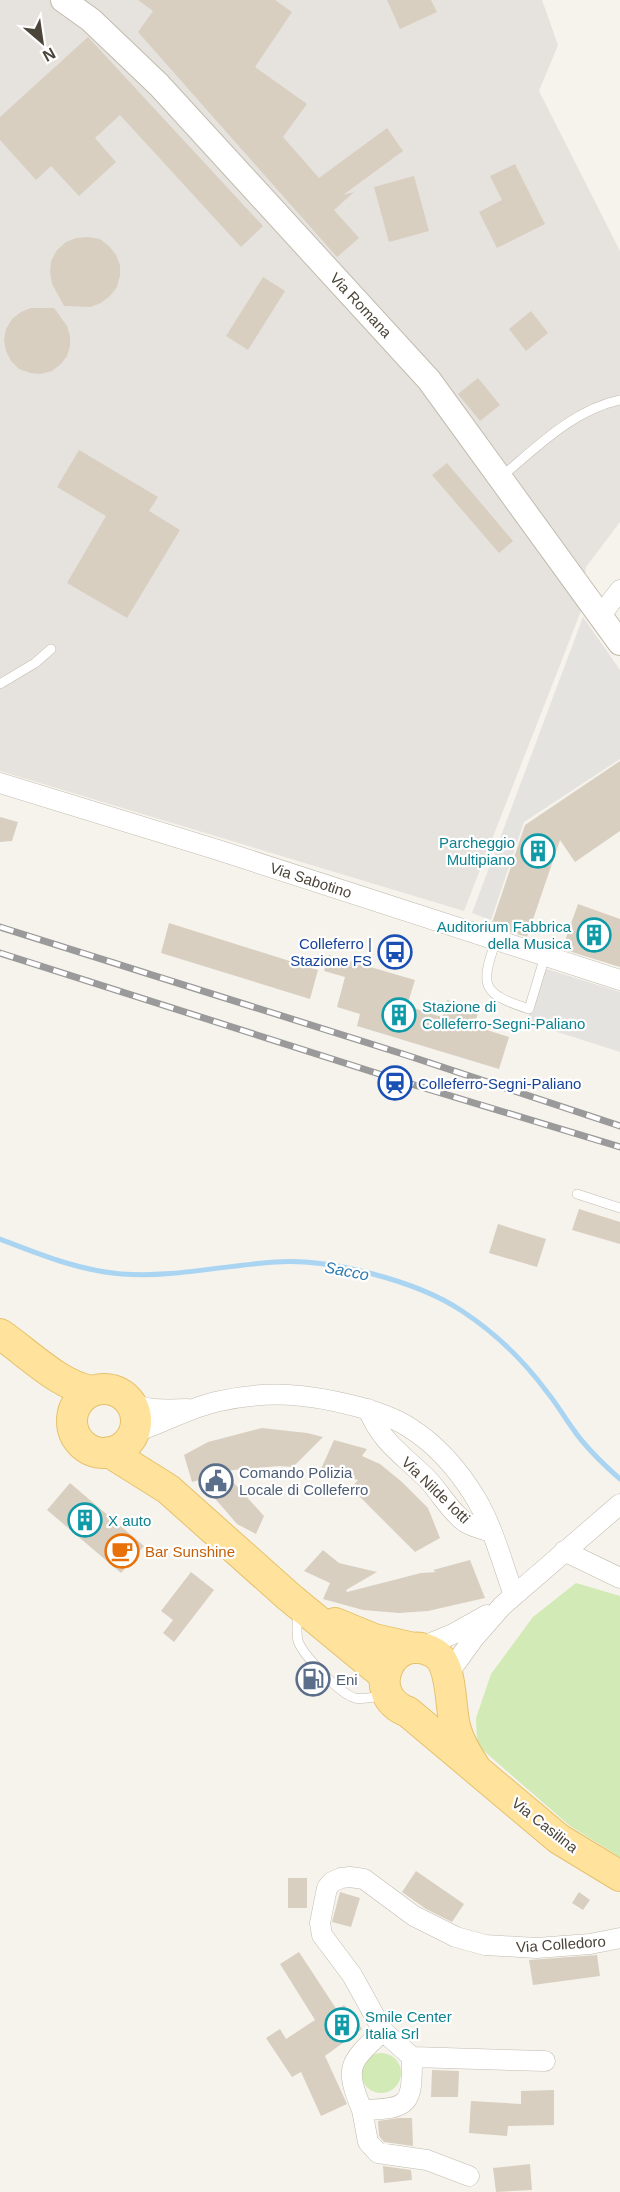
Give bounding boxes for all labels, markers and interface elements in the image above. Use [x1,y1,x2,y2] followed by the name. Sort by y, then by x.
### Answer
[12,12,72,72] north arrow
[40,44,58,65] text: N
[327,269,396,341] street label: Via Romana
[520,833,556,869] building icon: Parcheggio Multipiano
[439,834,515,868] place label: Parcheggio Multipiano
[268,859,354,901] street label: Via Sabotino
[576,917,612,953] building icon: Auditorium Fabbrica della Musica
[437,918,572,952] place label: Auditorium Fabbrica della Musica
[377,934,413,970] bus stop icon: Colleferro | Stazione FS
[290,935,372,969] place label: Colleferro | Stazione FS
[381,997,417,1033] building icon: Stazione di Colleferro-Segni-Paliano
[422,998,585,1032] place label: Stazione di Colleferro-Segni-Paliano
[377,1065,413,1101] station icon: Colleferro-Segni-Paliano
[418,1075,581,1092] place label: Colleferro-Segni-Paliano
[324,1258,371,1284] water label: Sacco
[398,1453,474,1527] street label: Via Nilde Iotti
[198,1463,234,1499] public building icon: Comando Polizia Locale di Colleferro
[239,1464,368,1498] place label: Comando Polizia Locale di Colleferro
[67,1502,103,1538] building icon: X auto
[108,1512,151,1529] place label: X auto
[104,1533,140,1569] cafe icon: Bar Sunshine
[145,1543,235,1560] place label: Bar Sunshine
[295,1661,331,1697] fuel station icon: Eni
[336,1671,358,1688] place label: Eni
[509,1794,582,1856] street label: Via Casilina
[516,1932,606,1956] street label: Via Colledoro
[324,2007,360,2043] building icon: Smile Center Italia Srl
[365,2008,452,2042] place label: Smile Center Italia Srl

